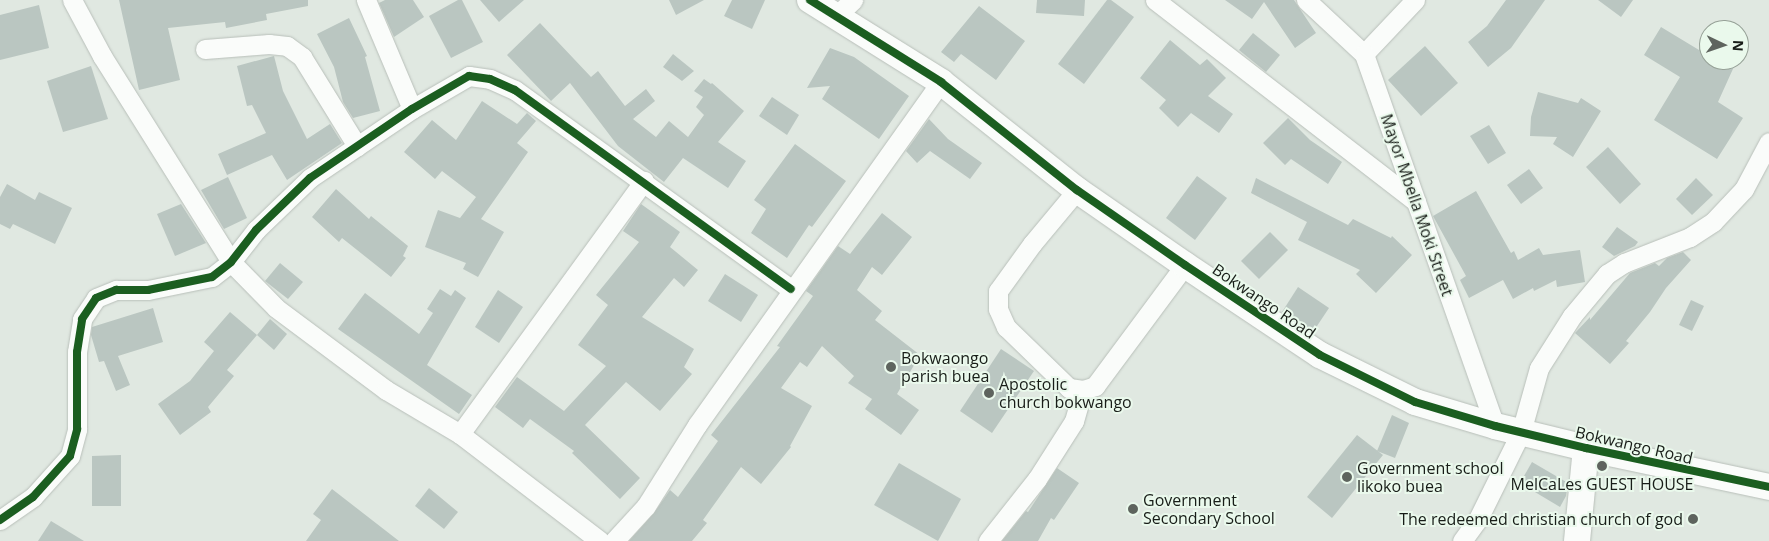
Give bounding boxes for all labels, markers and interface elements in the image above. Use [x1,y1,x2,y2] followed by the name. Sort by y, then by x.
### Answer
[1699,20,1749,70] north arrow
[1729,40,1748,52] text: N
[1377,111,1457,299] street label: Mayor Mbella Moki Street
[1209,259,1319,343] street label: Bokwango Road
[901,348,989,386] place label: Bokwaongo parish buea
[885,361,897,373] marker: Bokwaongo parish buea
[999,374,1132,412] place label: Apostolic church bokwango
[983,387,995,399] marker: Apostolic church bokwango
[1573,422,1695,468] street label: Bokwango Road
[1357,458,1503,496] place label: Government school likoko buea
[1596,460,1608,472] marker: MelCaLes GUEST HOUSE
[1341,471,1353,483] marker: Government school likoko buea
[1510,474,1694,494] place label: MelCaLes GUEST HOUSE
[1143,490,1275,528] place label: Government Secondary School
[1127,503,1139,515] marker: Government Secondary School
[1399,509,1683,529] place label: The redeemed christian church of god
[1687,513,1699,525] marker: The redeemed christian church of god

